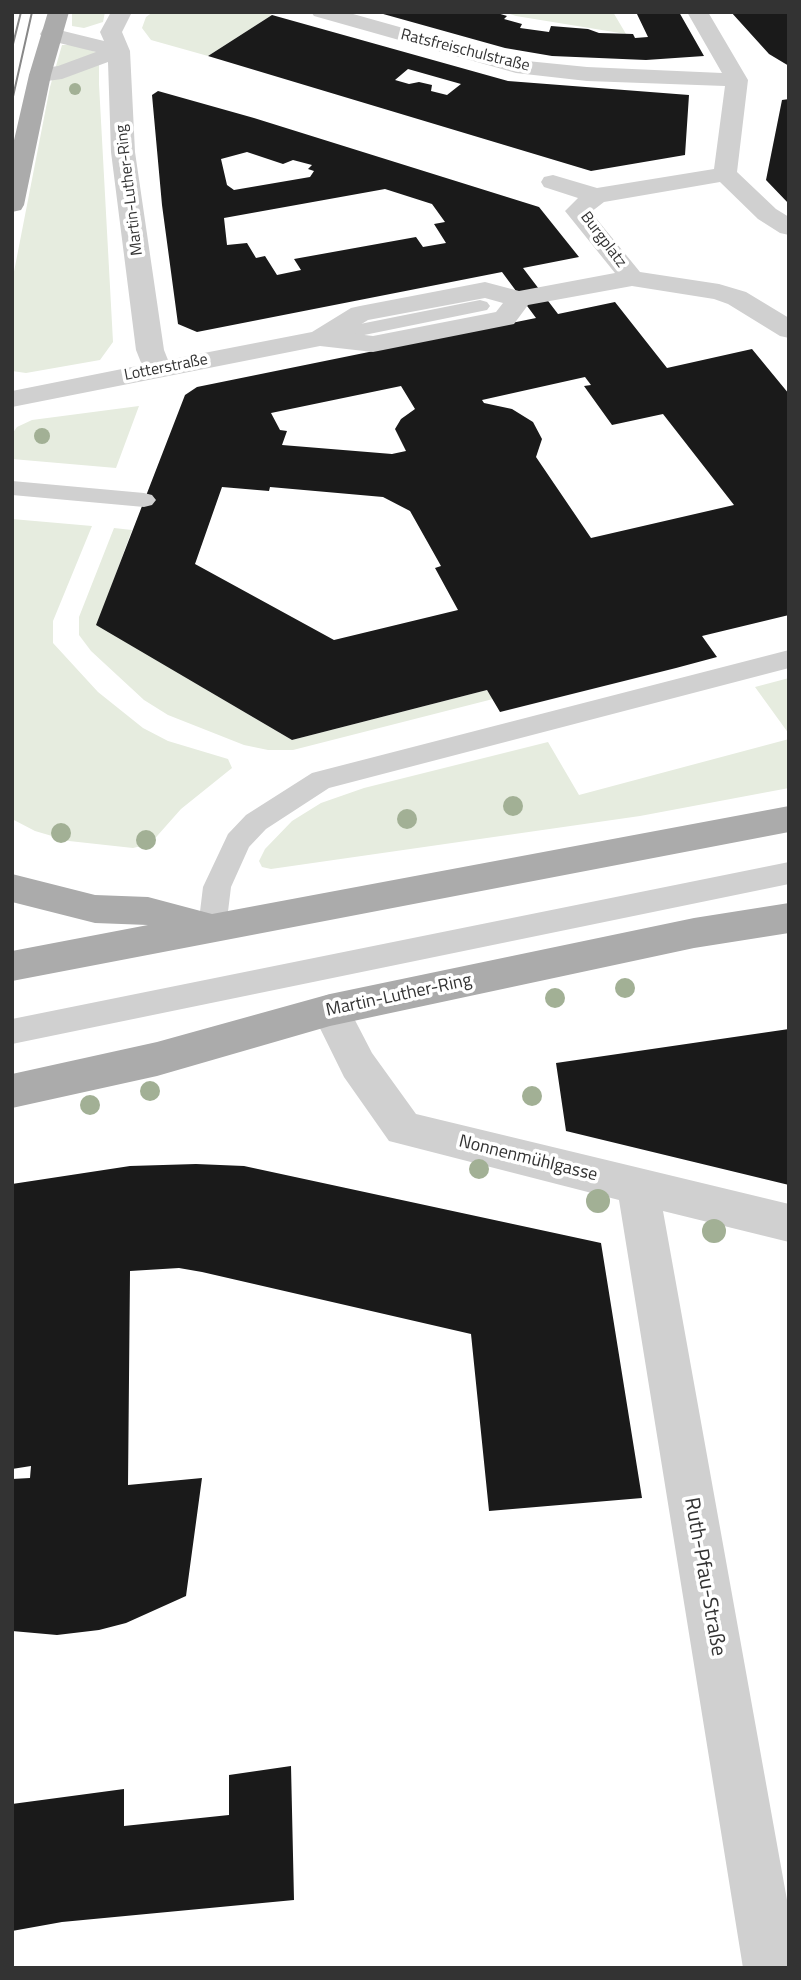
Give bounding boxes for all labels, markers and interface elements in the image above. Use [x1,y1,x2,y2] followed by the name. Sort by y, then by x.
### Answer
[399,26,531,76] street label: Ratsfreischulstraße
[112,123,148,257] street label: Martin-Luther-Ring
[576,208,630,272] street label: Burgplatz
[123,350,209,386] street label: Lotterstraße
[324,970,474,1022] street label: Martin-Luther-Ring
[456,1131,600,1187] street label: Nonnenmühlgasse
[678,1496,730,1658] street label: Ruth-Pfau-Straße

